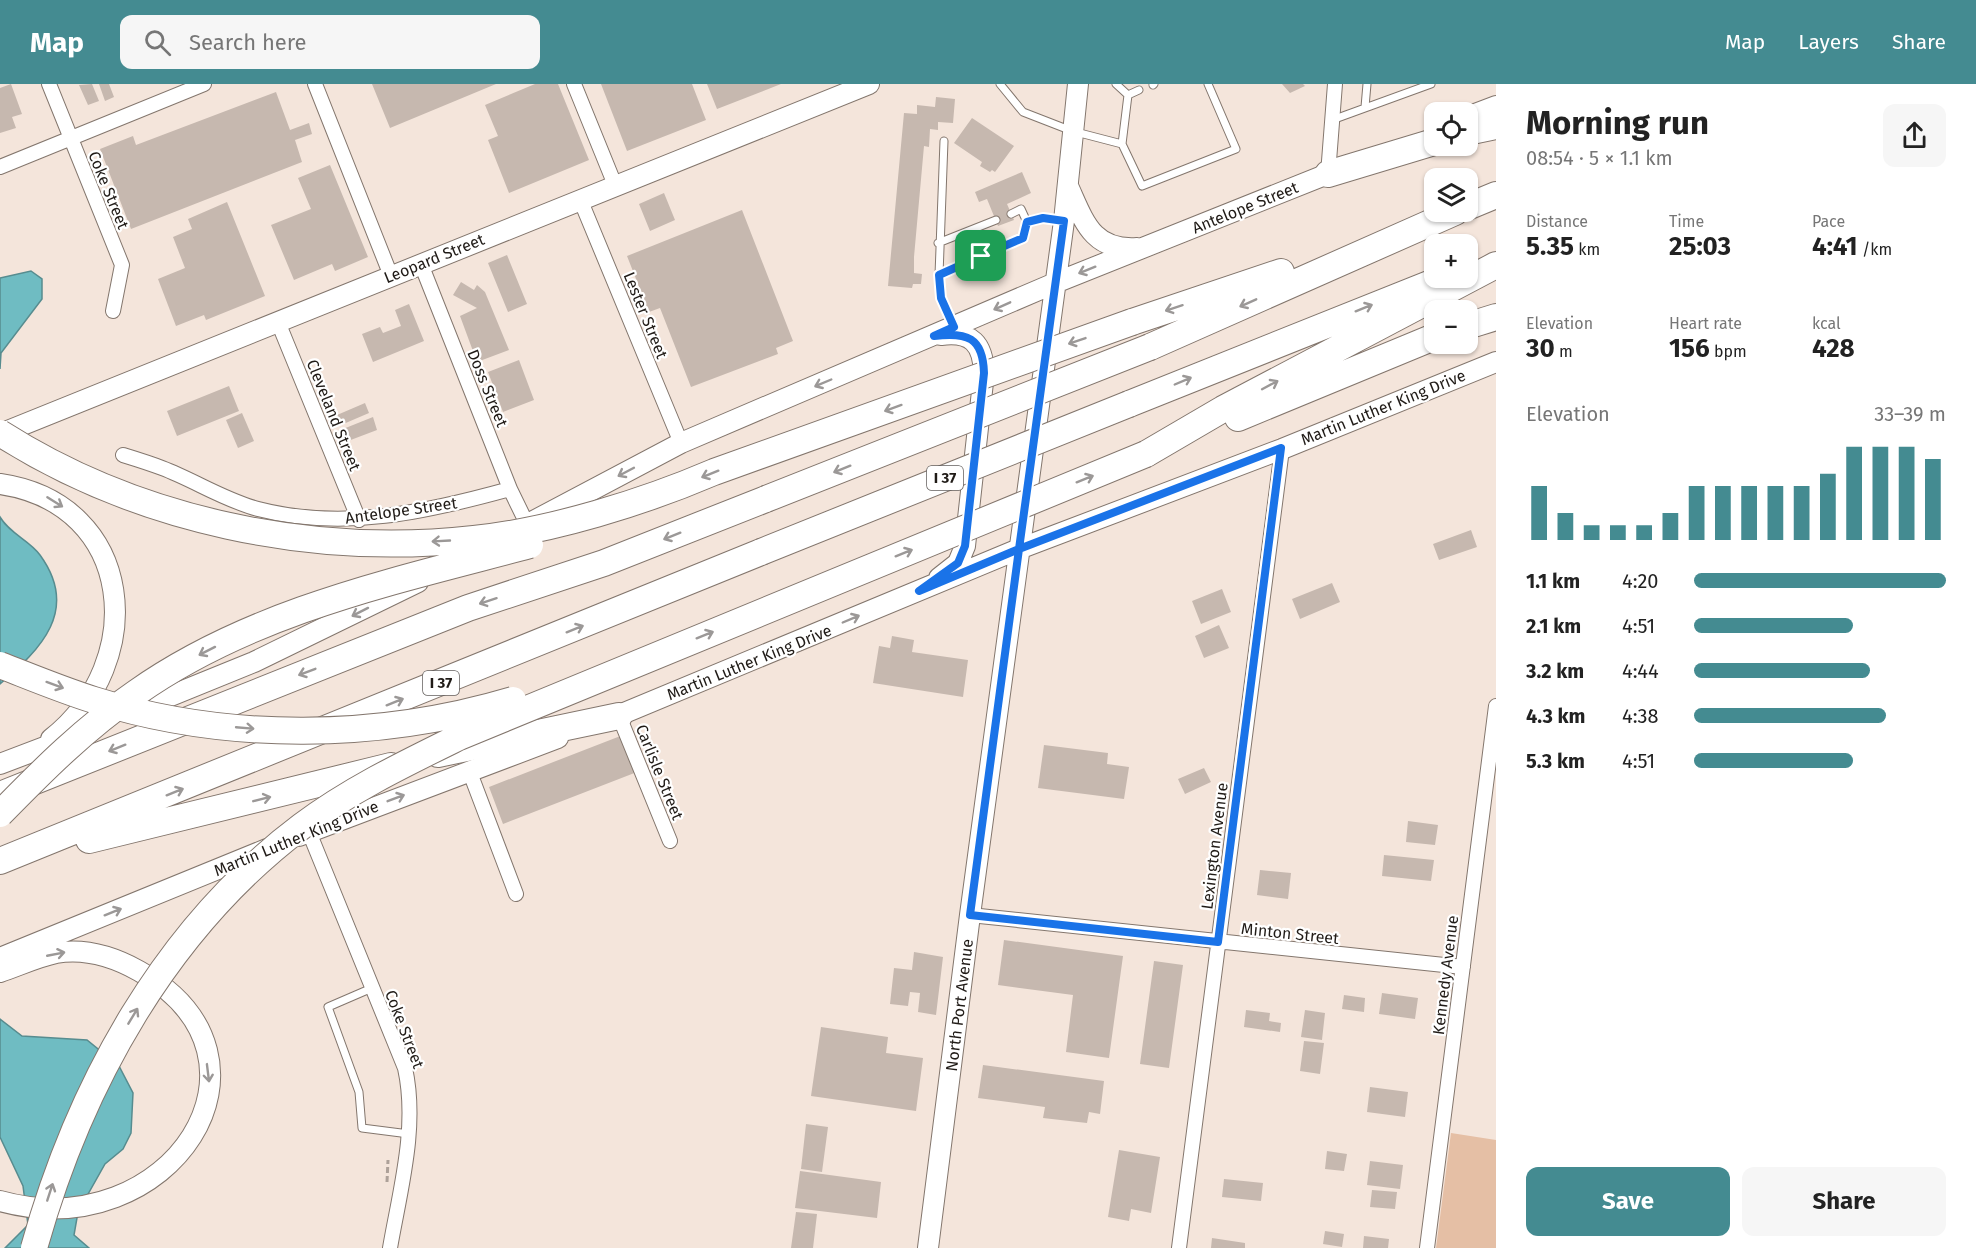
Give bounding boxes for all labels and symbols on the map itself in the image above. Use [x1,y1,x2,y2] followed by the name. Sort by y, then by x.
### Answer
[84,148,133,232] street label: Coke Street
[1189,177,1301,237] street label: Antelope Street
[381,230,487,287] street label: Leopard Street
[955,230,1006,281] pin
[1079,265,1097,276] one-way arrow
[620,269,672,362] street label: Lester Street
[1239,297,1257,309] one-way arrow
[993,301,1011,313] one-way arrow
[1354,302,1373,313] one-way arrow
[1165,303,1184,314] one-way arrow
[1068,337,1087,348] one-way arrow
[463,347,512,430] street label: Doss Street
[303,357,365,474] street label: Cleveland Street
[1298,366,1468,449] street label: Martin Luther King Drive
[1174,375,1192,386] one-way arrow
[814,378,832,389] one-way arrow
[1261,378,1279,390] one-way arrow
[884,403,903,414] one-way arrow
[833,464,851,475] one-way arrow
[618,466,635,478] one-way arrow
[927,466,963,490] road number: I 37
[701,469,720,480] one-way arrow
[1075,473,1093,484] one-way arrow
[344,493,458,528] street label: Antelope Street
[46,496,63,508] one-way arrow
[663,531,682,542] one-way arrow
[431,536,451,547] one-way arrow
[895,547,913,558] one-way arrow
[479,596,498,607] one-way arrow
[352,606,370,618] one-way arrow
[841,613,860,624] one-way arrow
[664,621,834,704] street label: Martin Luther King Drive
[565,622,584,633] one-way arrow
[695,629,713,640] one-way arrow
[199,646,217,657] one-way arrow
[298,667,317,678] one-way arrow
[423,671,459,695] road number: I 37
[45,681,64,692] one-way arrow
[385,696,403,707] one-way arrow
[632,722,687,823] street label: Carlisle Street
[234,723,254,734] one-way arrow
[109,743,127,754] one-way arrow
[1197,782,1232,911] street label: Lexington Avenue
[165,786,184,797] one-way arrow
[252,792,271,804] one-way arrow
[386,792,405,803] one-way arrow
[211,797,381,880] street label: Martin Luther King Drive
[103,906,121,917] one-way arrow
[1429,914,1462,1036] street label: Kennedy Avenue
[1240,919,1340,948] street label: Minton Street
[942,938,977,1072] street label: North Port Avenue
[45,948,65,959] one-way arrow
[381,987,428,1071] street label: Coke Street
[128,1008,140,1025] one-way arrow
[203,1063,214,1083] one-way arrow
[45,1183,56,1202] one-way arrow

